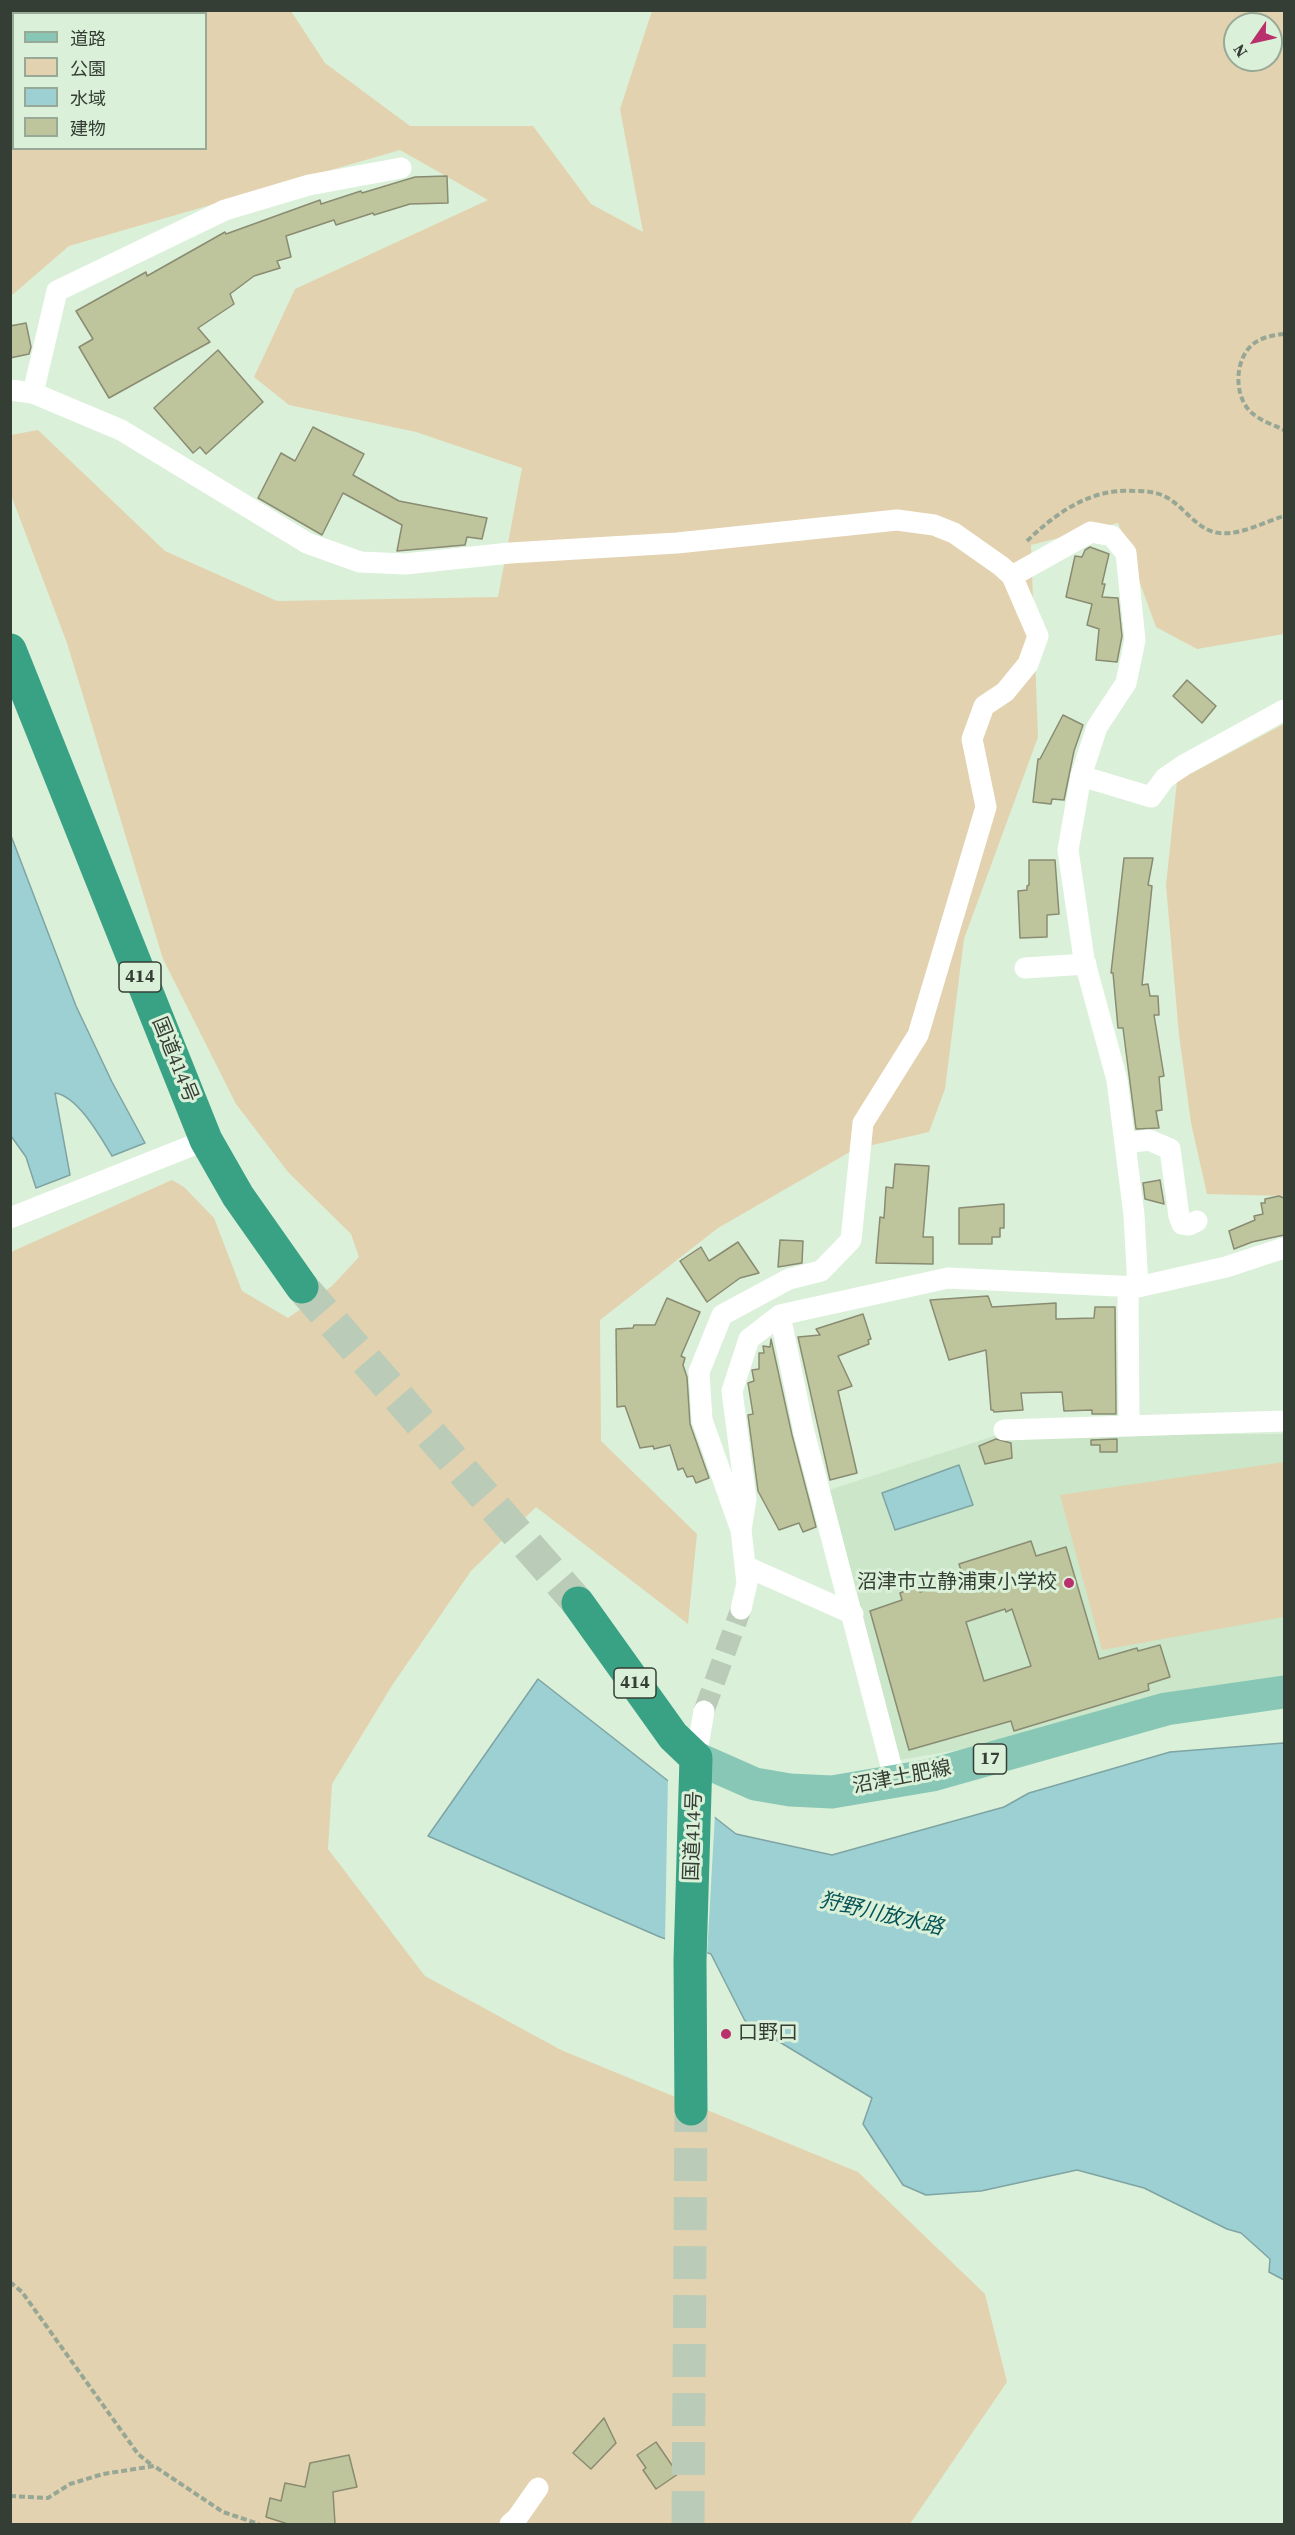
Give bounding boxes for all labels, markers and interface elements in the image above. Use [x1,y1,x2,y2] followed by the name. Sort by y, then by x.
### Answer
[12,12,207,150] legend
[1223,12,1283,72] north arrow
[70,26,106,51] text: 道路
[1227,40,1252,62] text: N
[70,56,106,81] text: 公園
[70,86,106,111] text: 水域
[70,116,106,141] text: 建物
[119,962,161,992] road number: 414
[146,1014,202,1106] street label: 国道414号
[857,1571,1057,1595] place label: 沼津市立静浦東小学校
[1062,1576,1076,1590] marker: 沼津市立静浦東小学校
[614,1668,656,1698] road number: 414
[974,1744,1006,1774] road number: 17
[851,1757,953,1799] street label: 沼津土肥線
[680,1791,708,1881] street label: 国道414号
[817,1889,945,1941] water label: 狩野川放水路
[738,2022,798,2046] place label: 口野口
[719,2027,733,2041] marker: 口野口

